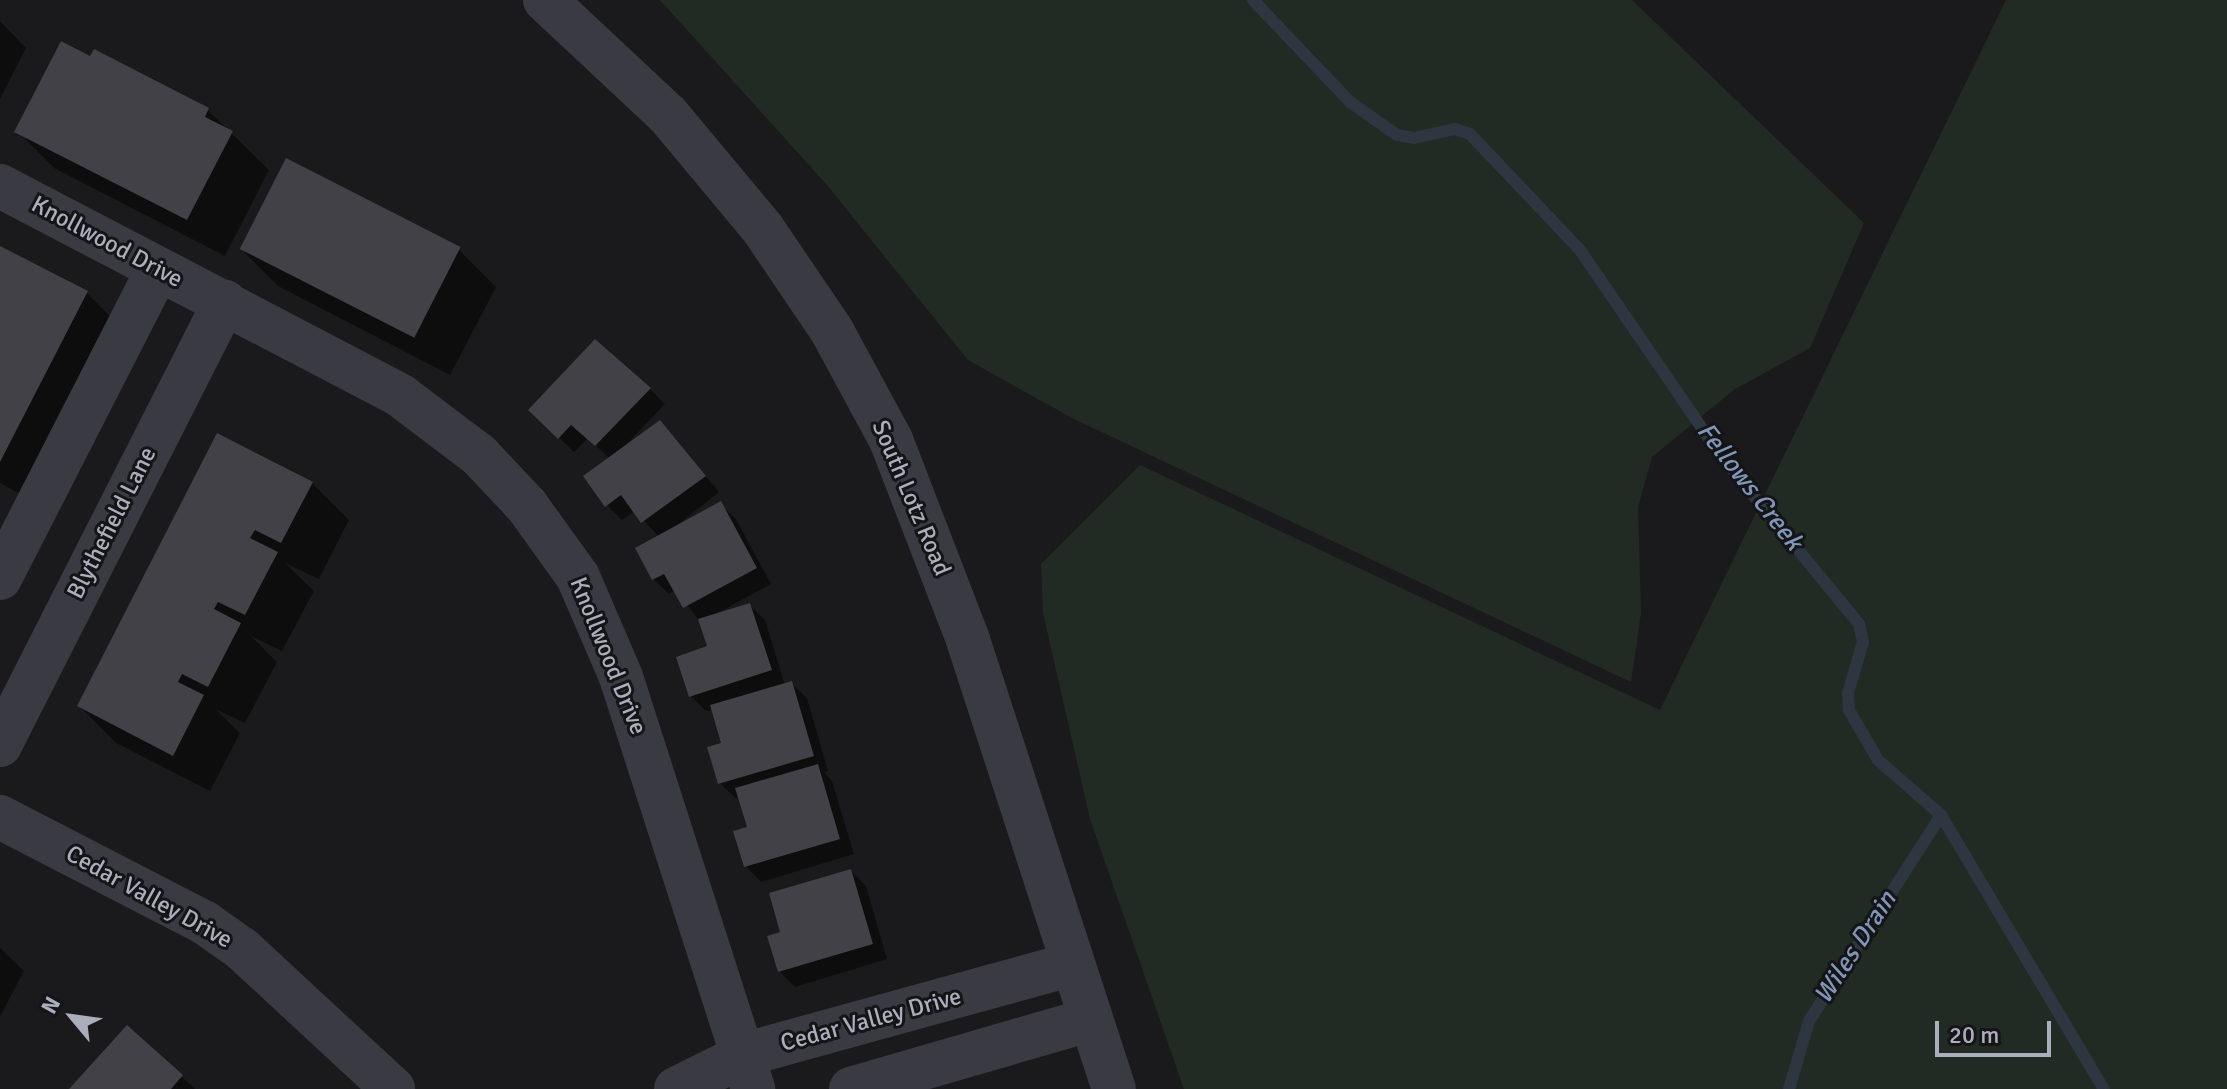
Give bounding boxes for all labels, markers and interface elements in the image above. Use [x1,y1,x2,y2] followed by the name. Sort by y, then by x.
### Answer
[26,190,188,294] street label: Knollwood Drive
[865,416,957,580] street label: South Lotz Road
[1689,417,1809,557] water label: Fellows Creek
[61,442,163,604] street label: Blythefield Lane
[563,573,653,739] street label: Knollwood Drive
[61,839,237,955] street label: Cedar Valley Drive
[1808,886,1904,1010] water label: Wiles Drain
[32,977,112,1057] north arrow
[778,982,964,1058] street label: Cedar Valley Drive
[35,992,66,1018] text: N
[1939,1005,2055,1055] scale bar
[1949,1020,1999,1050] text: 20 m

